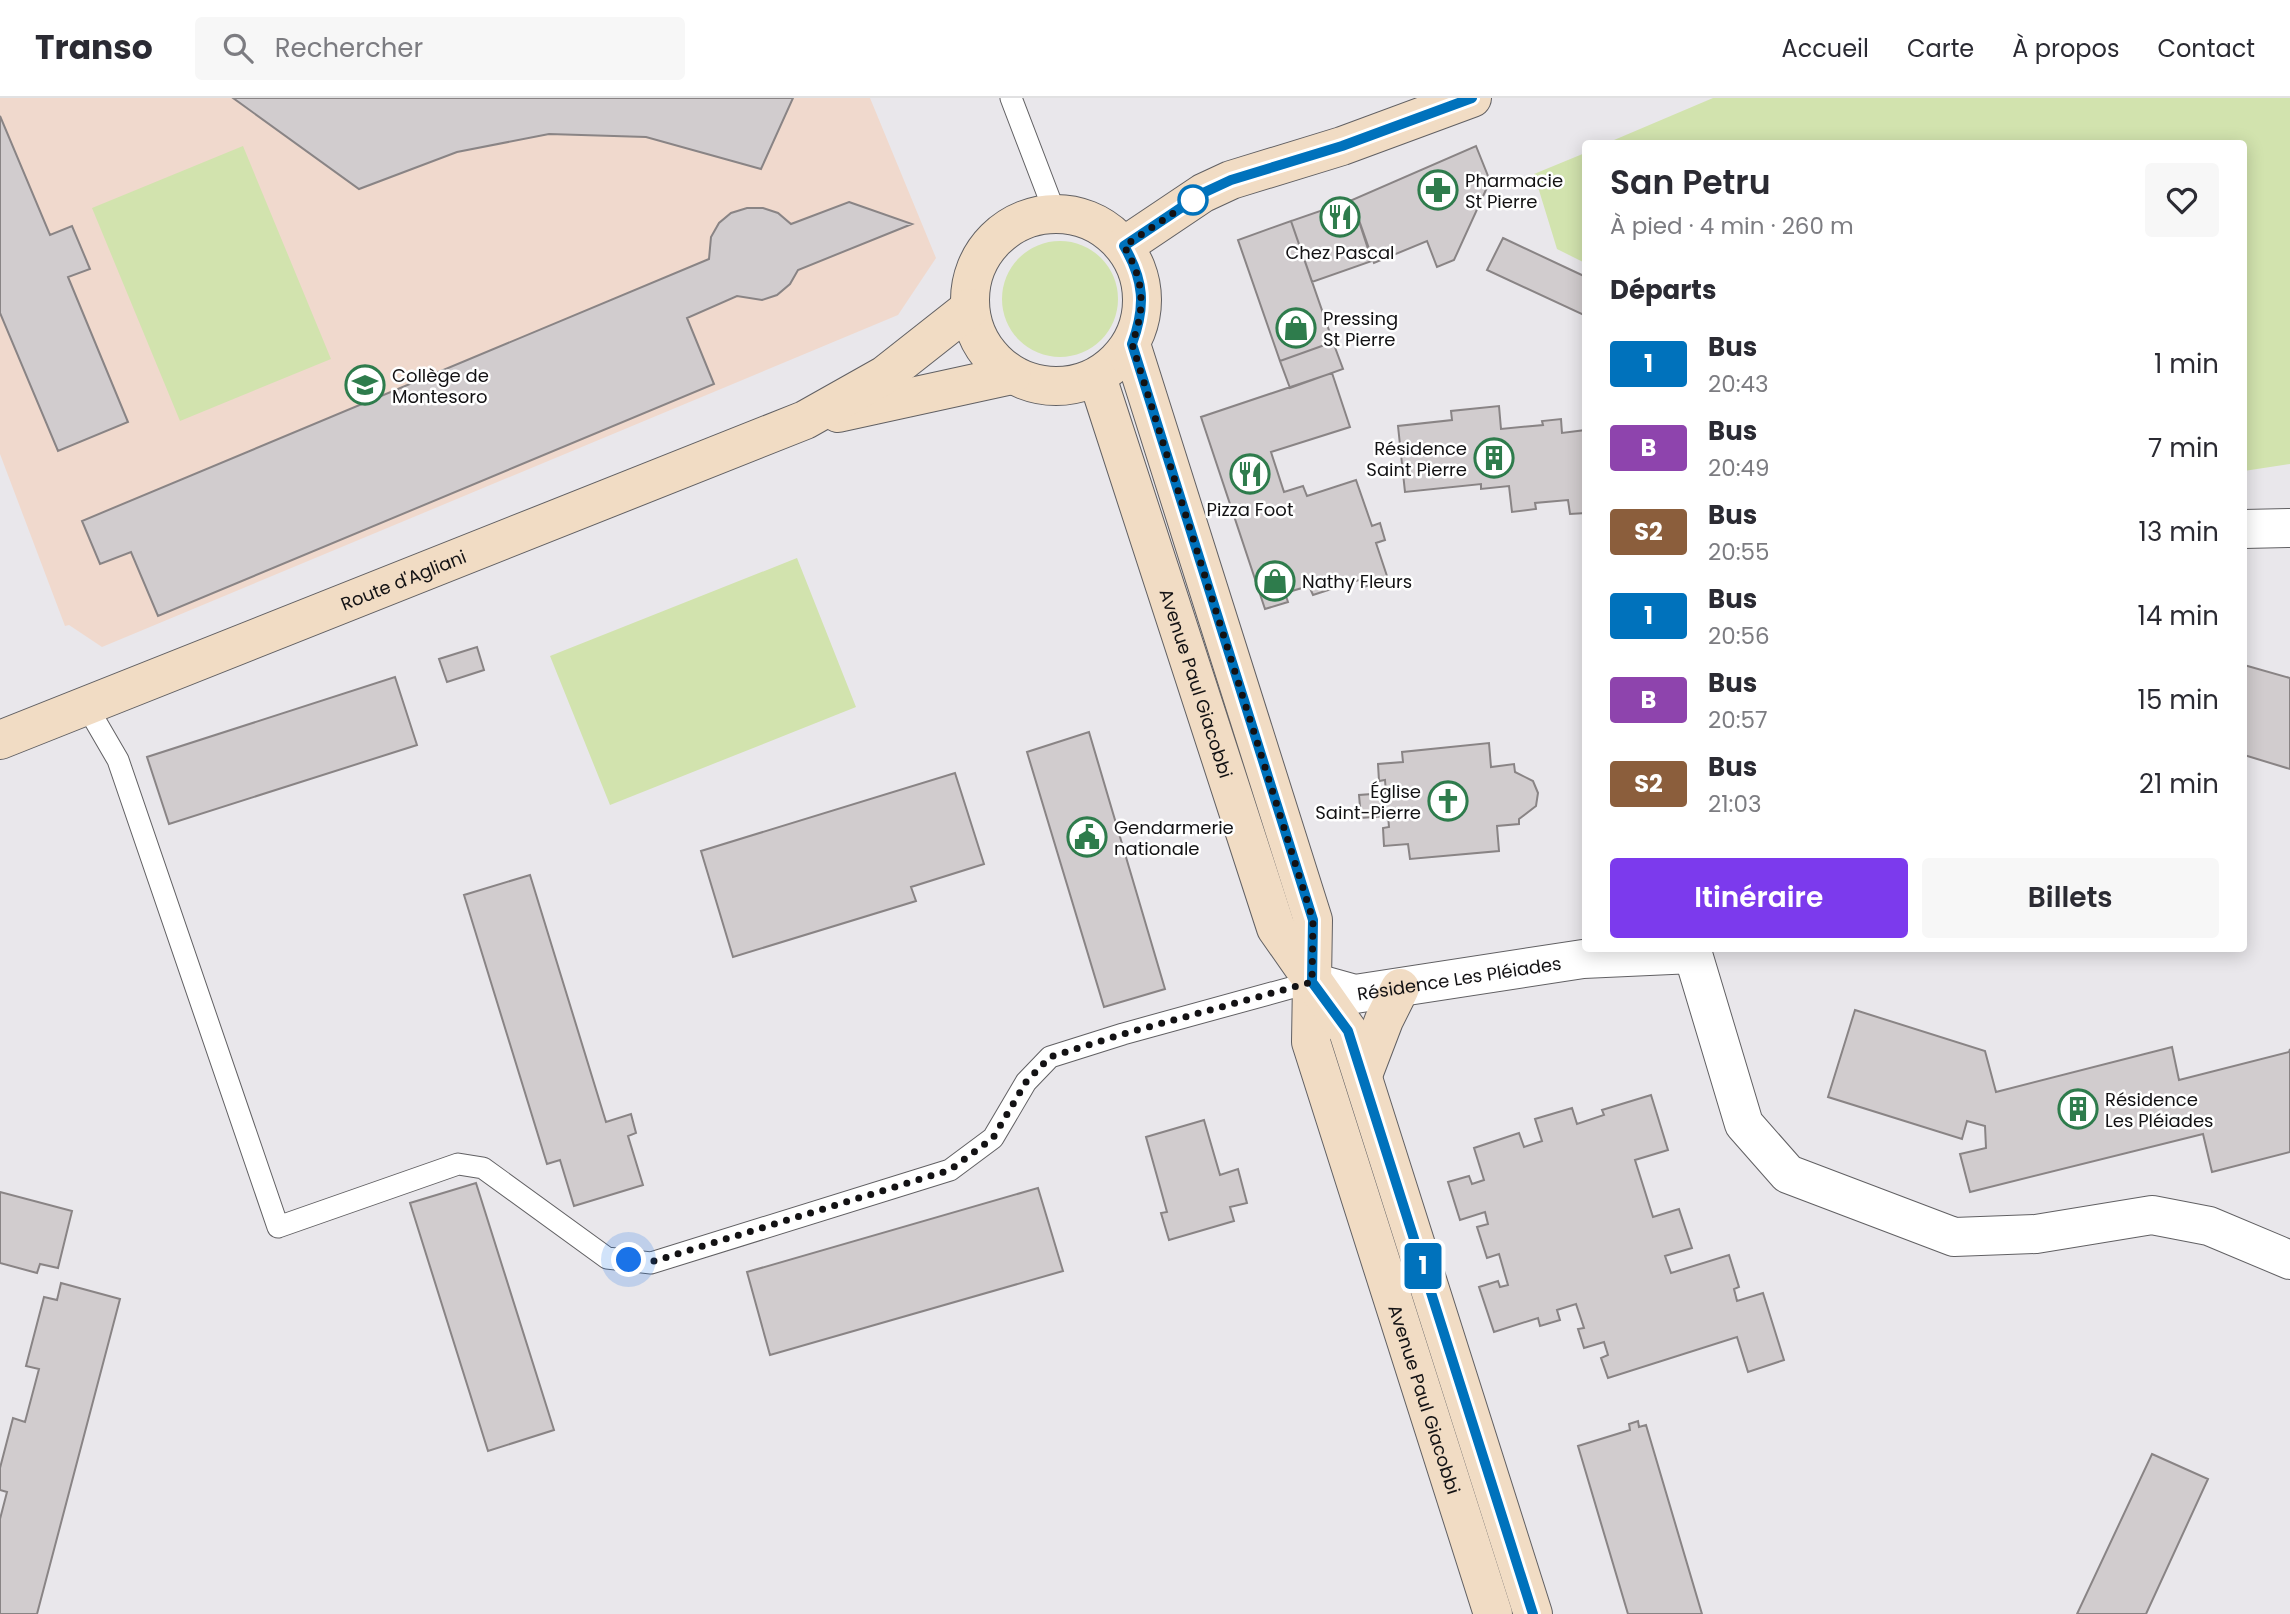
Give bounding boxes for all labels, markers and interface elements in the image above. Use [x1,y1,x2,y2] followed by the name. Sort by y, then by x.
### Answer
[195,17,685,80] search box
[35,24,153,71] text: Transo
[219,29,257,67] icon: search
[275,30,423,66] text: Rechercher
[1782,32,1869,65] text: Accueil
[1907,32,1974,65] text: Carte
[2012,32,2119,65] text: À propos
[2157,32,2255,65] text: Contact
[1610,159,1771,206] text: San Petru
[2145,163,2219,237] button: heart
[1465,168,1563,214] place label: Pharmacie St Pierre
[1417,169,1459,211] pharmacy icon: Pharmacie St Pierre
[1178,185,1208,215] unlabelled marker
[1319,196,1361,238] restaurant icon: Chez Pascal
[1610,210,1854,242] text: À pied · 4 min · 260 m
[1285,240,1395,265] place label: Chez Pascal
[1610,272,1716,308] text: Départs
[1323,306,1398,352] place label: Pressing St Pierre
[1275,307,1317,349] shop icon: Pressing St Pierre
[1708,329,1757,365] text: Bus
[2154,346,2219,382] text: 1 min
[1644,347,1653,380] text: 1
[392,363,489,409] place label: Collège de Montesoro
[344,364,386,406] school or university icon: Collège de Montesoro
[1708,368,1769,400] text: 20:43
[1708,413,1757,449] text: Bus
[2148,430,2219,466] text: 7 min
[1641,431,1656,464] text: B
[1366,436,1467,482] place label: Résidence Saint Pierre
[1473,437,1515,479] building icon: Résidence Saint Pierre
[1708,452,1770,484] text: 20:49
[1229,453,1271,495] restaurant icon: Pizza Foot
[1207,497,1293,522] place label: Pizza Foot
[1708,497,1757,533] text: Bus
[2139,514,2219,550] text: 13 min
[1634,515,1663,548] text: S2
[1708,536,1769,568] text: 20:55
[337,544,470,616] street label: Route d'Agliani
[1254,560,1296,602] shop icon: Nathy Fleurs
[1302,569,1412,594] place label: Nathy Fleurs
[1708,581,1757,617] text: Bus
[1154,585,1239,781] street label: Avenue Paul Giacobbi
[2138,598,2219,634] text: 14 min
[1644,599,1653,632] text: 1
[1708,620,1770,652] text: 20:56
[1708,665,1757,701] text: Bus
[2138,682,2219,718] text: 15 min
[1641,683,1656,716] text: B
[1708,704,1768,736] text: 20:57
[1708,749,1757,785] text: Bus
[2139,766,2219,802] text: 21 min
[1634,767,1663,800] text: S2
[1315,779,1421,825] place label: Église Saint-Pierre
[1427,780,1469,822] church icon: Église Saint-Pierre
[1708,788,1761,820] text: 21:03
[1114,815,1234,861] place label: Gendarmerie nationale
[1066,816,1108,858] public building icon: Gendarmerie nationale
[1610,858,1908,938] button: Itinéraire
[1922,858,2219,938] button: Billets
[1355,950,1563,1006] street label: Résidence Les Pléiades
[2105,1087,2213,1133] place label: Résidence Les Pléiades
[2057,1088,2099,1130] building icon: Résidence Les Pléiades
[611,1242,646,1277] your location
[1400,1243,1446,1289] line badge: 1
[1418,1249,1428,1282] text: 1
[1383,1301,1467,1497] street label: Avenue Paul Giacobbi

